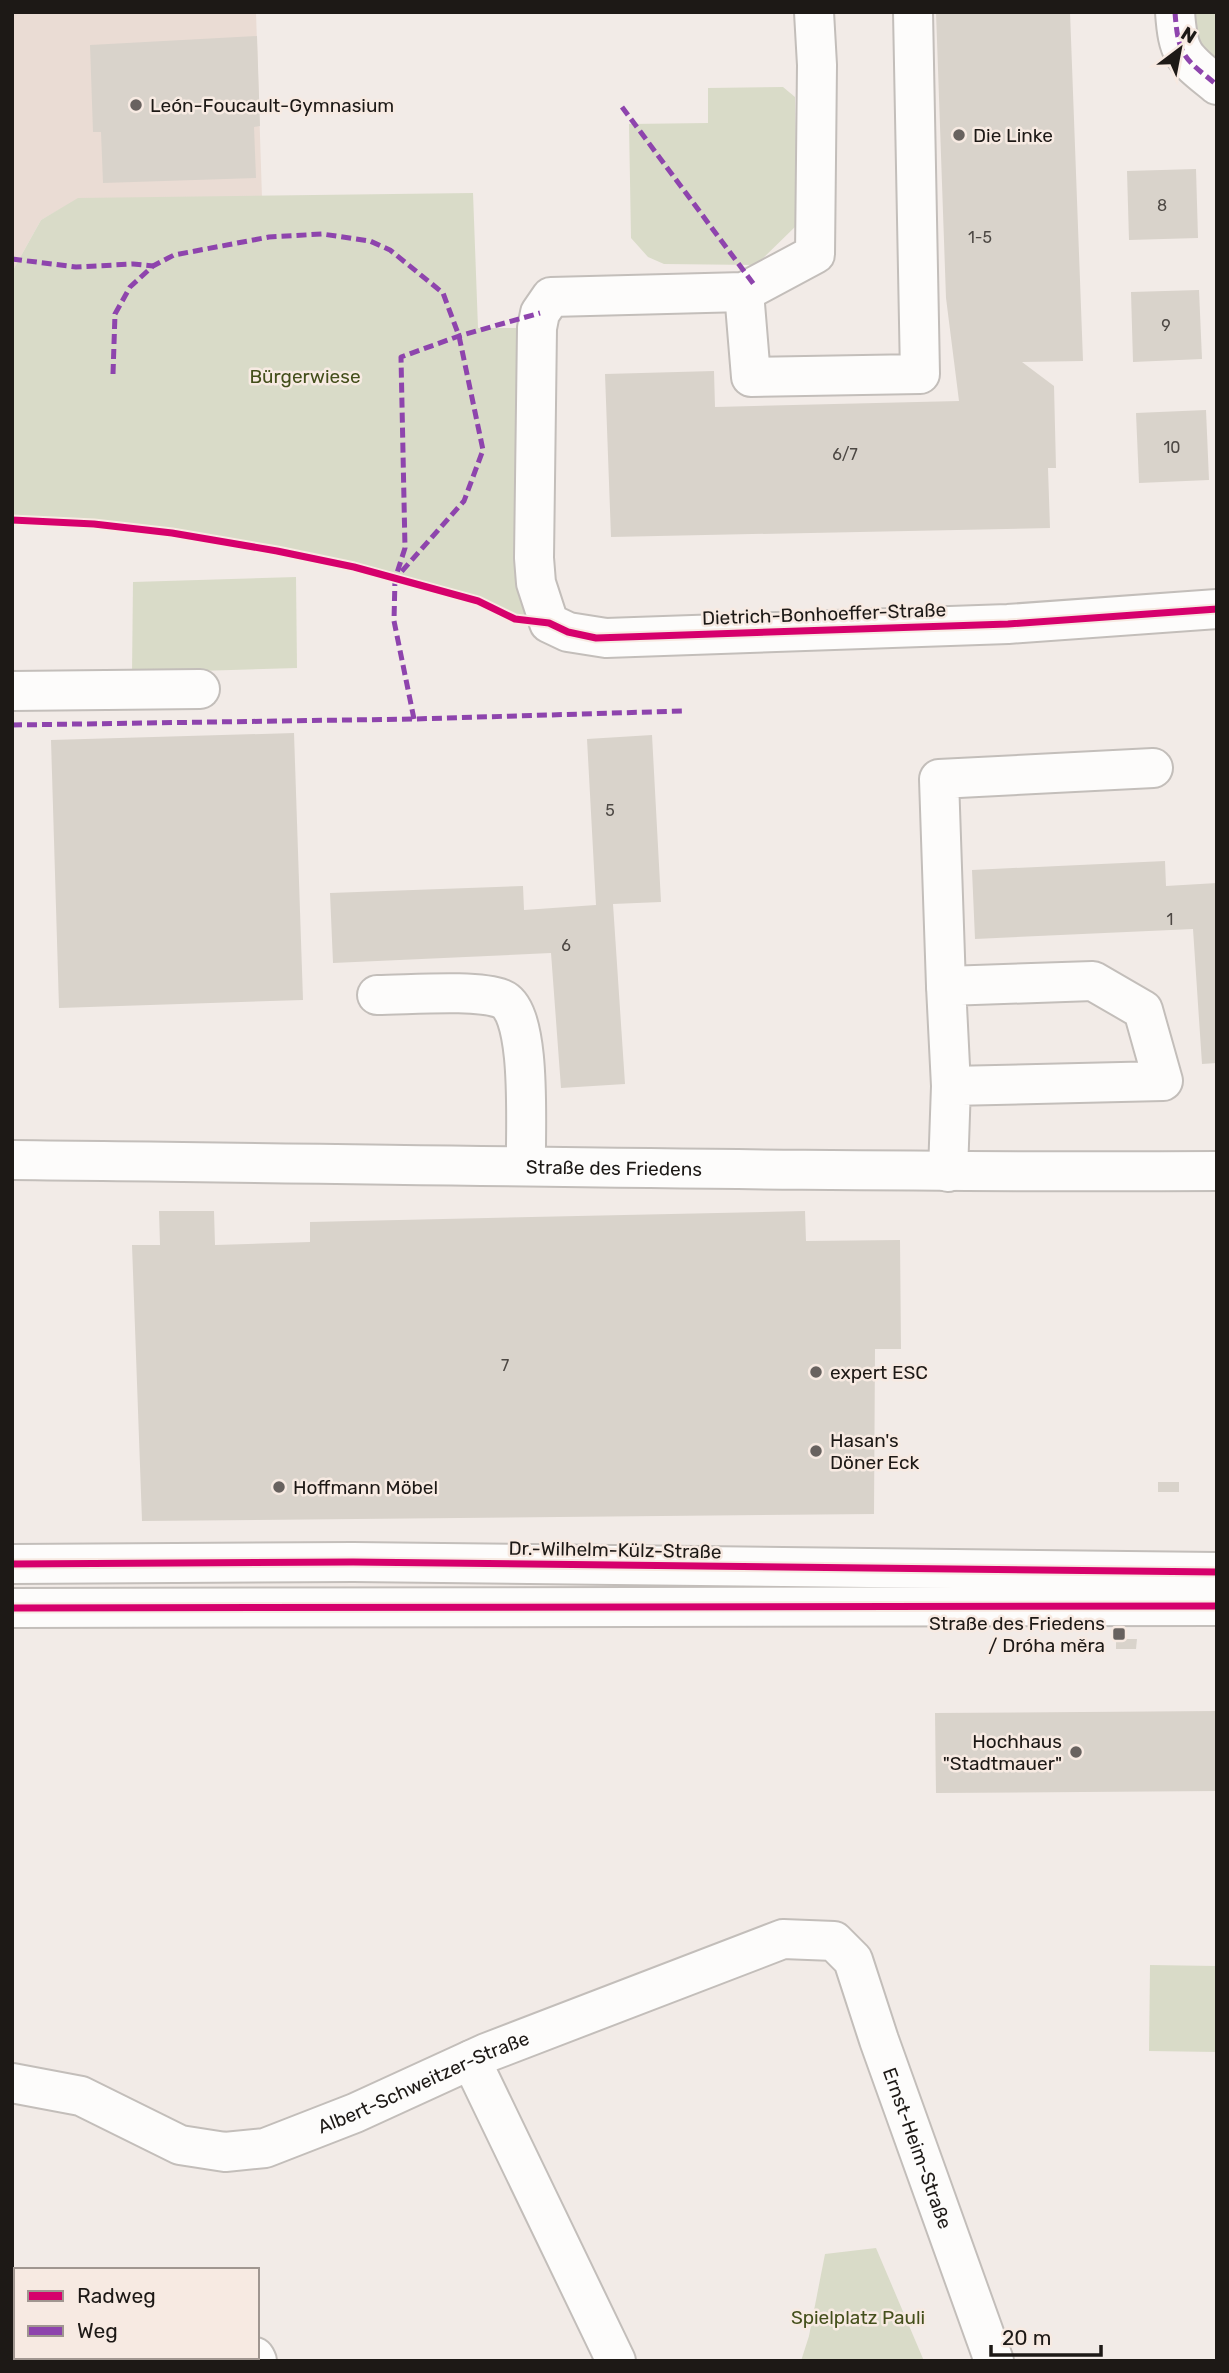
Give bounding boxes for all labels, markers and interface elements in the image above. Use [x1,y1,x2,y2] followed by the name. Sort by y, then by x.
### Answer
[1145,14,1215,84] north arrow
[1177,22,1201,48] text: N
[150,94,394,117] place label: León-Foucault-Gymnasium
[128,97,144,113] marker: León-Foucault-Gymnasium
[973,124,1053,147] place label: Die Linke
[951,127,967,143] marker: Die Linke
[1157,196,1167,215] house number: 8
[968,228,992,247] house number: 1-5
[1161,316,1171,335] house number: 9
[249,365,361,388] park label: Bürgerwiese
[1163,438,1181,457] house number: 10
[832,445,858,464] house number: 6/7
[702,598,946,630] street label: Dietrich-Bonhoeffer-Straße
[605,801,615,820] house number: 5
[1167,910,1173,929] house number: 1
[561,936,571,955] house number: 6
[526,1155,702,1180] street label: Straße des Friedens
[501,1356,509,1375] house number: 7
[830,1361,928,1384] place label: expert ESC
[808,1364,824,1380] marker: expert ESC
[830,1429,919,1474] place label: Hasan's Döner Eck
[808,1443,824,1459] marker: Hasan's Döner Eck
[293,1476,438,1499] place label: Hoffmann Möbel
[271,1479,287,1495] marker: Hoffmann Möbel
[508,1537,722,1563] street label: Dr.-Wilhelm-Külz-Straße
[929,1612,1105,1657] place label: Straße des Friedens / Dróha měra
[1111,1626,1127,1642] marker: Straße des Friedens / Dróha měra
[943,1730,1062,1775] place label: Hochhaus "Stadtmauer"
[1068,1744,1084,1760] marker: Hochhaus "Stadtmauer"
[314,2026,532,2138] street label: Albert-Schweitzer-Straße
[878,2064,957,2232] street label: Ernst-Heim-Straße
[14,2268,259,2359] legend
[77,2283,156,2308] text: Radweg
[791,2306,925,2329] park label: Spielplatz Pauli
[991,2314,1101,2358] scale bar
[77,2318,118,2343] text: Weg
[1002,2325,1051,2350] text: 20 m

